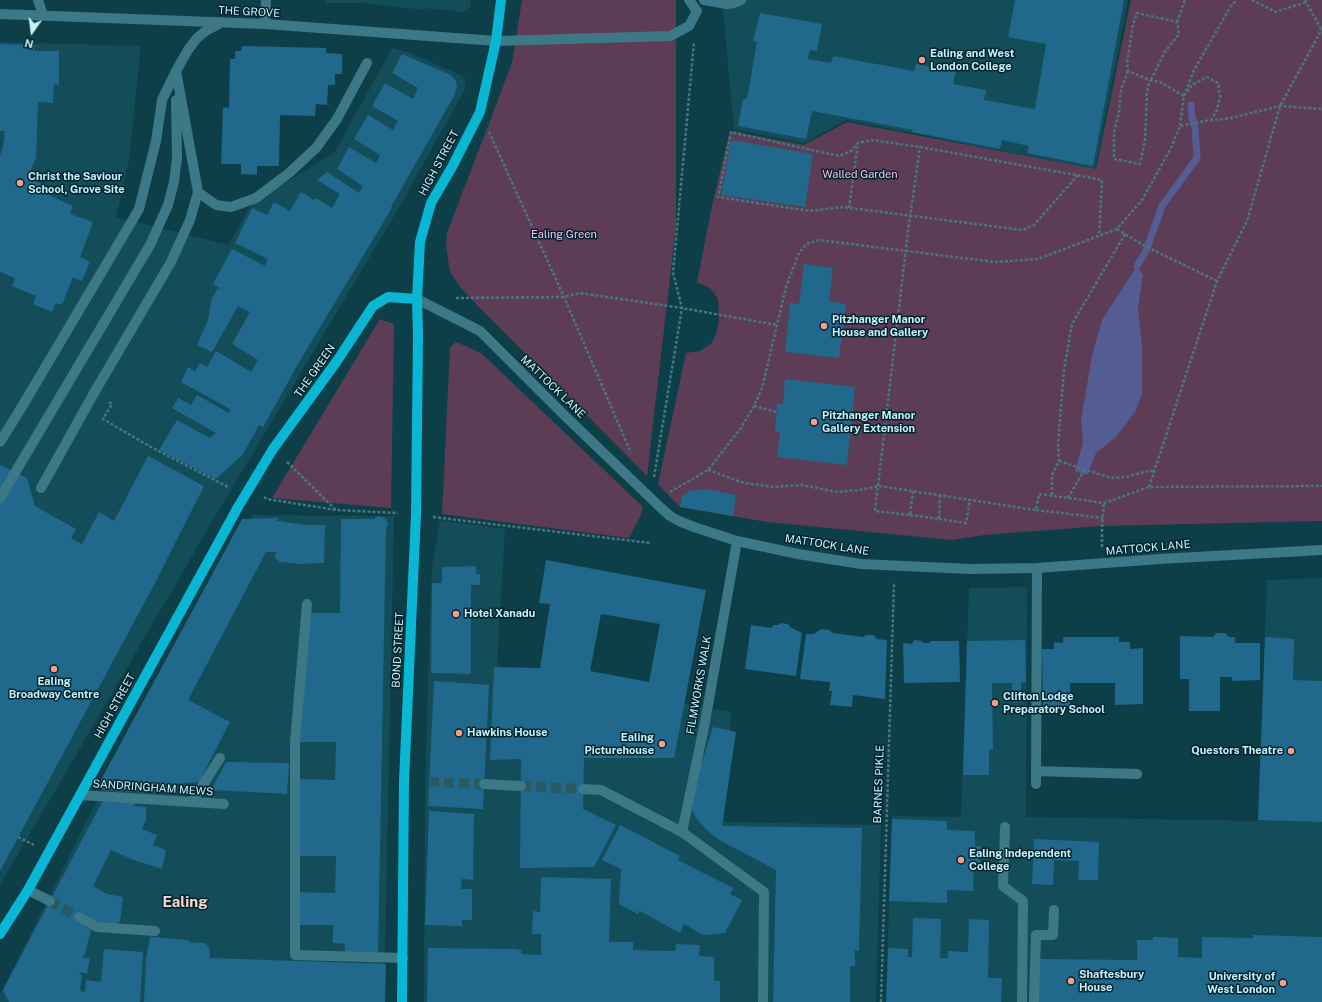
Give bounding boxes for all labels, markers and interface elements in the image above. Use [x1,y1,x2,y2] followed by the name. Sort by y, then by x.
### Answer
[218,4,280,20] street label: THE GROVE
[12,12,52,52] north arrow
[23,37,35,51] text: N
[930,47,1014,73] place label: Ealing and West London College
[917,55,927,65] marker: Ealing and West London College
[416,128,462,198] street label: HIGH STREET
[822,168,898,182] park label: Walled Garden
[28,170,125,196] place label: Christ the Saviour School, Grove Site
[15,178,25,188] marker: Christ the Saviour School, Grove Site
[531,228,597,242] park label: Ealing Green
[832,313,928,339] place label: Pitzhanger Manor House and Gallery
[819,321,829,331] marker: Pitzhanger Manor House and Gallery
[292,342,338,400] street label: THE GREEN
[518,353,588,421] street label: MATTOCK LANE
[822,409,915,435] place label: Pitzhanger Manor Gallery Extension
[809,417,819,427] marker: Pitzhanger Manor Gallery Extension
[784,532,870,558] street label: MATTOCK LANE
[1105,538,1191,558] street label: MATTOCK LANE
[464,607,535,621] place label: Hotel Xanadu
[451,609,461,619] marker: Hotel Xanadu
[389,612,407,688] street label: BOND STREET
[684,635,714,735] street label: FILMWORKS WALK
[49,664,59,674] marker: Ealing Broadway Centre
[92,671,138,741] street label: HIGH STREET
[9,675,99,701] place label: Ealing Broadway Centre
[1003,690,1105,716] place label: Clifton Lodge Preparatory School
[990,698,1000,708] marker: Clifton Lodge Preparatory School
[467,726,548,740] place label: Hawkins House
[454,728,464,738] marker: Hawkins House
[585,731,654,757] place label: Ealing Picturehouse
[657,739,667,749] marker: Ealing Picturehouse
[1191,744,1283,758] place label: Questors Theatre
[871,745,887,823] street label: BARNES PIKLE
[1286,746,1296,756] marker: Questors Theatre
[92,777,214,799] street label: SANDRINGHAM MEWS
[969,847,1071,873] place label: Ealing Independent College
[956,855,966,865] marker: Ealing Independent College
[162,893,208,911] district label: Ealing
[1079,968,1144,994] place label: Shaftesbury House
[1207,970,1275,996] place label: University of West London
[1066,976,1076,986] marker: Shaftesbury House
[1278,978,1288,988] marker: University of West London

